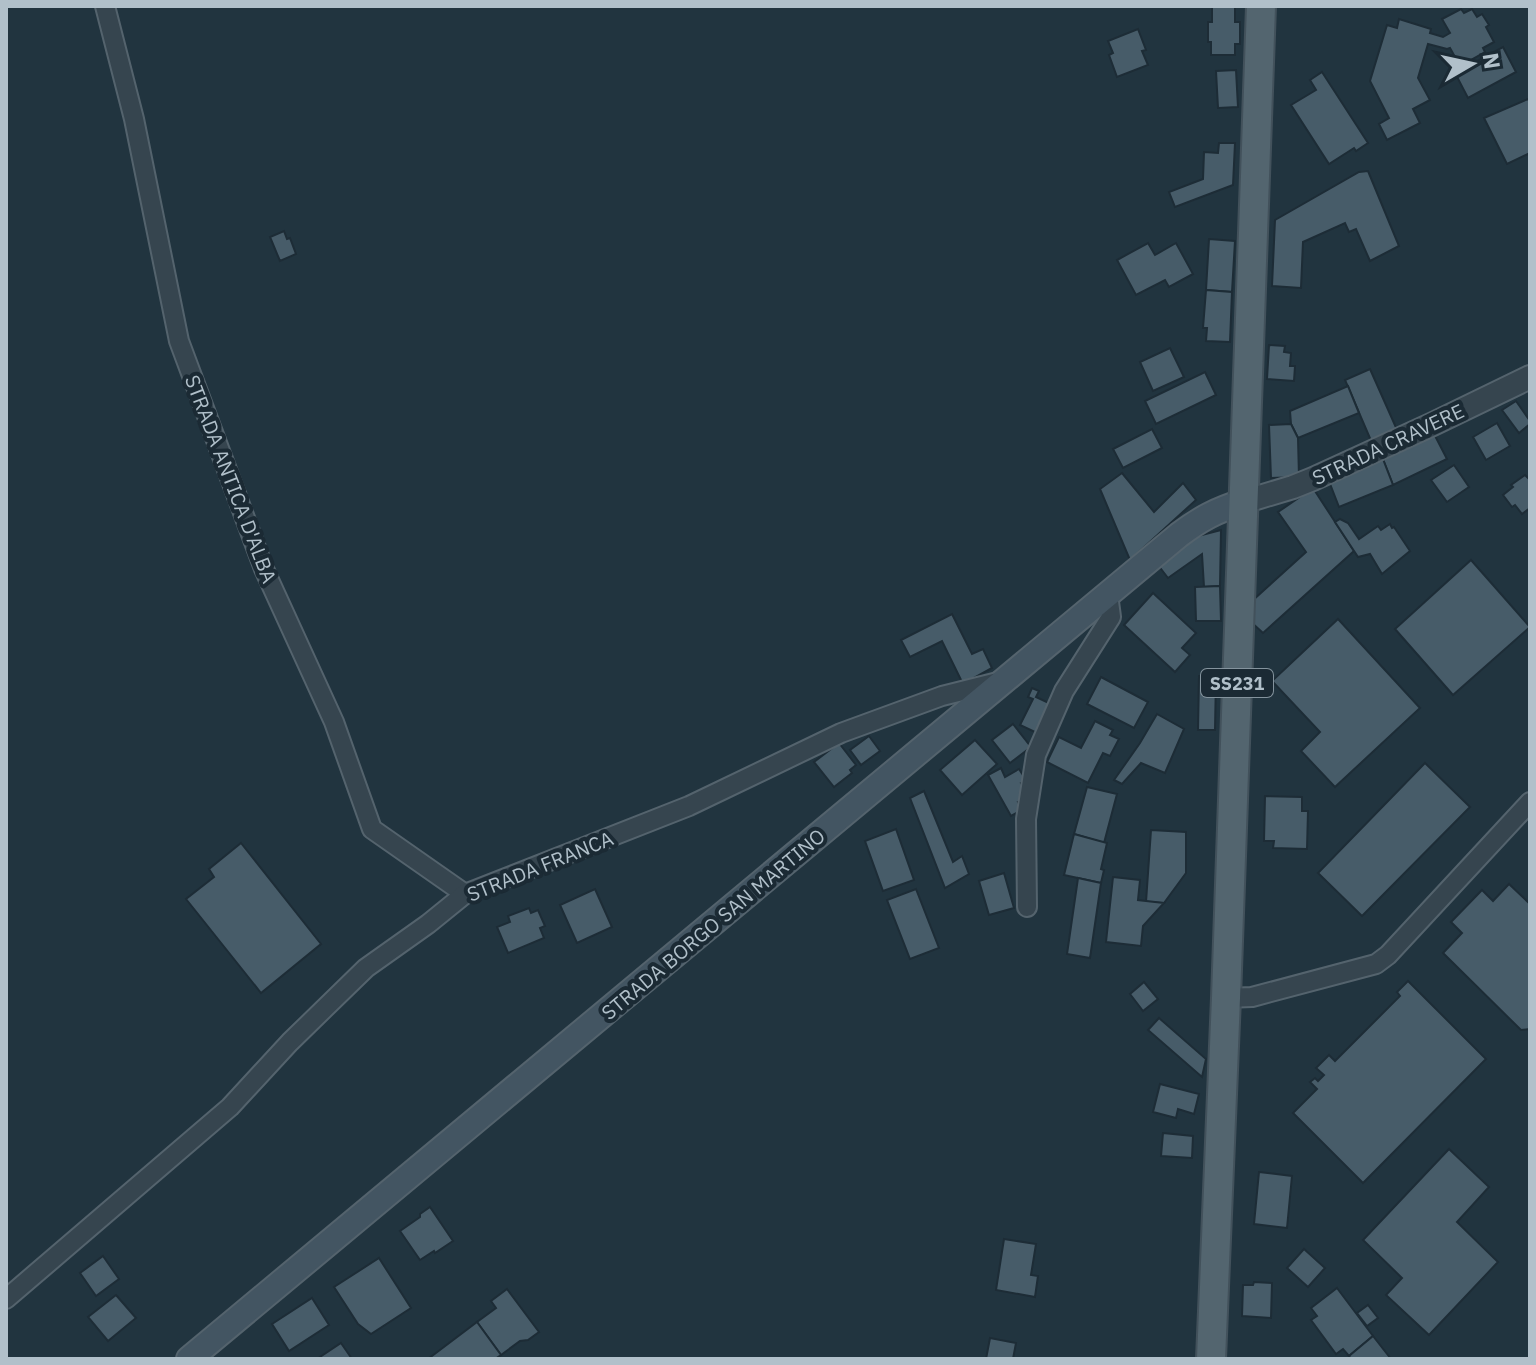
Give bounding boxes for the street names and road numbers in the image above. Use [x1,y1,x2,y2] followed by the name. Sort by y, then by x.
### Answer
[179,371,283,587] street label: STRADA ANTICA D'ALBA
[1308,397,1468,491] street label: STRADA CRAVERE
[1201,669,1273,697] road number: SS231
[596,822,830,1026] street label: STRADA BORGO SAN MARTINO
[463,824,617,908] street label: STRADA FRANCA

